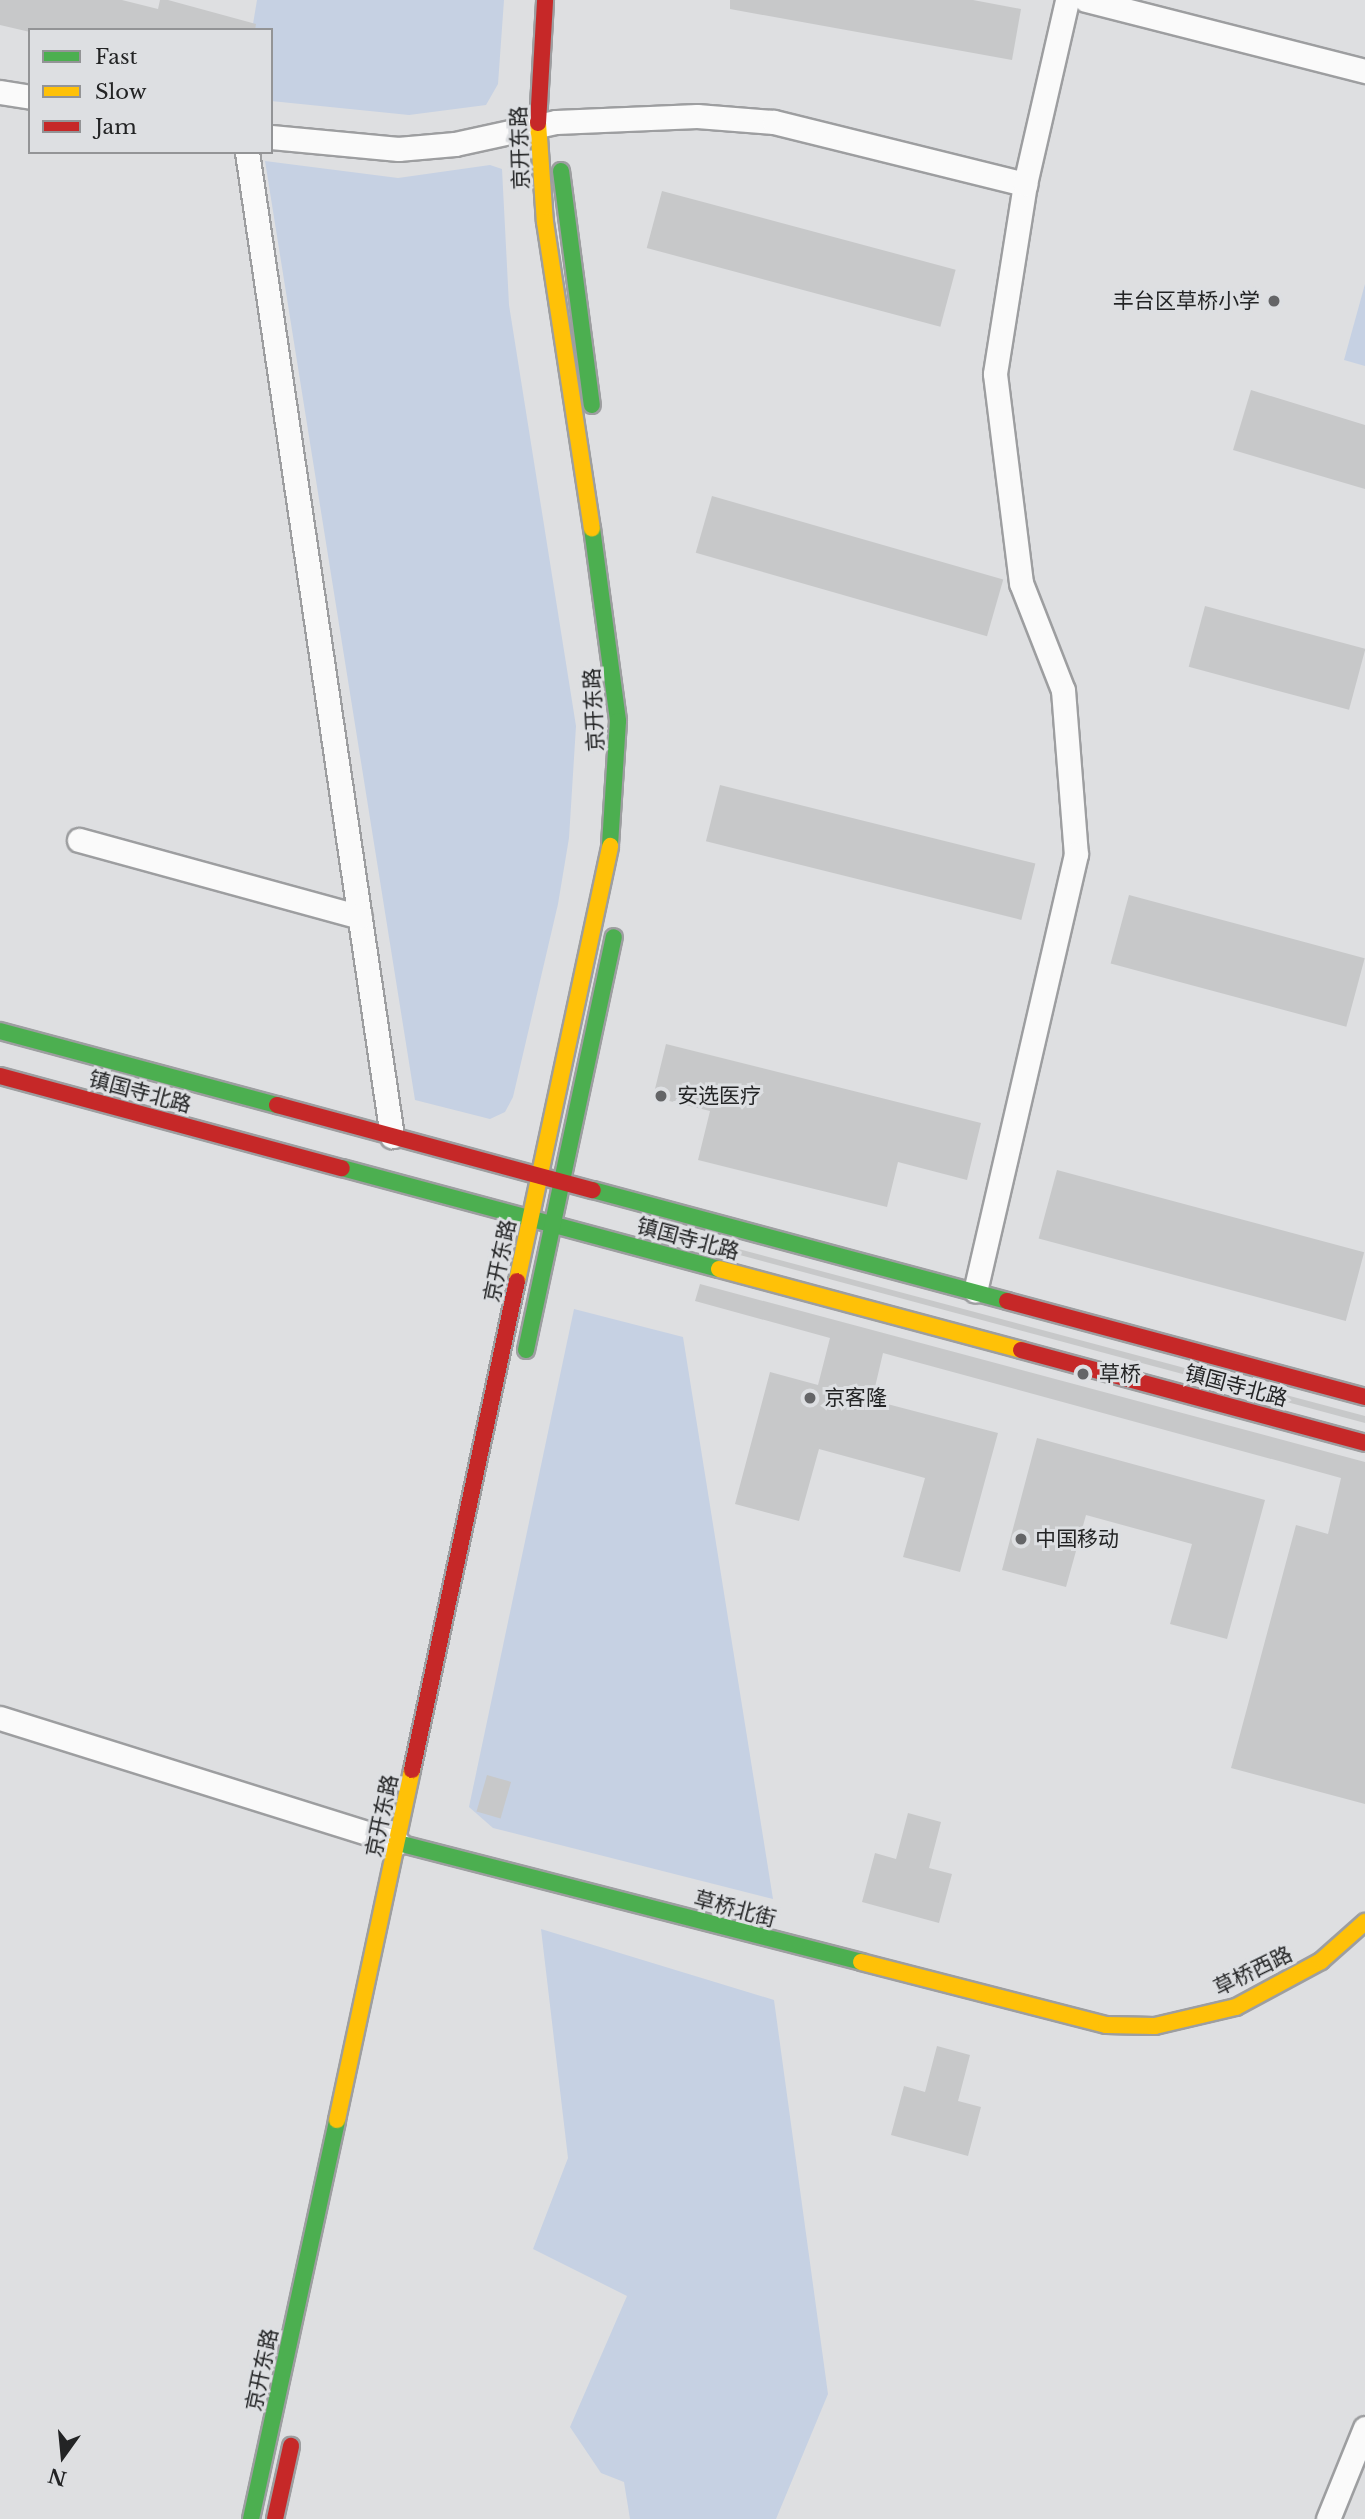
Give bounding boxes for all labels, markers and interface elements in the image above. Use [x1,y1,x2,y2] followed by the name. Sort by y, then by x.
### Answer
[28,28,273,154] legend
[95,44,137,70] text: Fast
[95,79,147,105] text: Slow
[506,106,534,190] street label: 京开东路
[95,114,137,140] text: Jam
[1113,288,1260,314] place label: 丰台区草桥小学
[1266,293,1282,309] marker: 丰台区草桥小学
[579,667,609,753] street label: 京开东路
[86,1066,194,1118] street label: 镇国寺北路
[677,1083,761,1109] place label: 安选医疗
[651,1086,671,1106] marker: 安选医疗
[634,1213,742,1265] street label: 镇国寺北路
[479,1217,521,1305] street label: 京开东路
[1182,1360,1290,1412] street label: 镇国寺北路
[1099,1361,1141,1387] place label: 草桥
[1073,1364,1093,1384] marker: 草桥
[824,1385,887,1411] place label: 京客隆
[802,1390,818,1406] marker: 京客隆
[1035,1526,1119,1552] place label: 中国移动
[1013,1531,1029,1547] marker: 中国移动
[361,1772,403,1860] street label: 京开东路
[691,1886,779,1932] street label: 草桥北街
[1210,1941,1296,2001] street label: 草桥西路
[241,2326,283,2414] street label: 京开东路
[28,2421,98,2491] north arrow
[46,2463,69,2490] text: N

